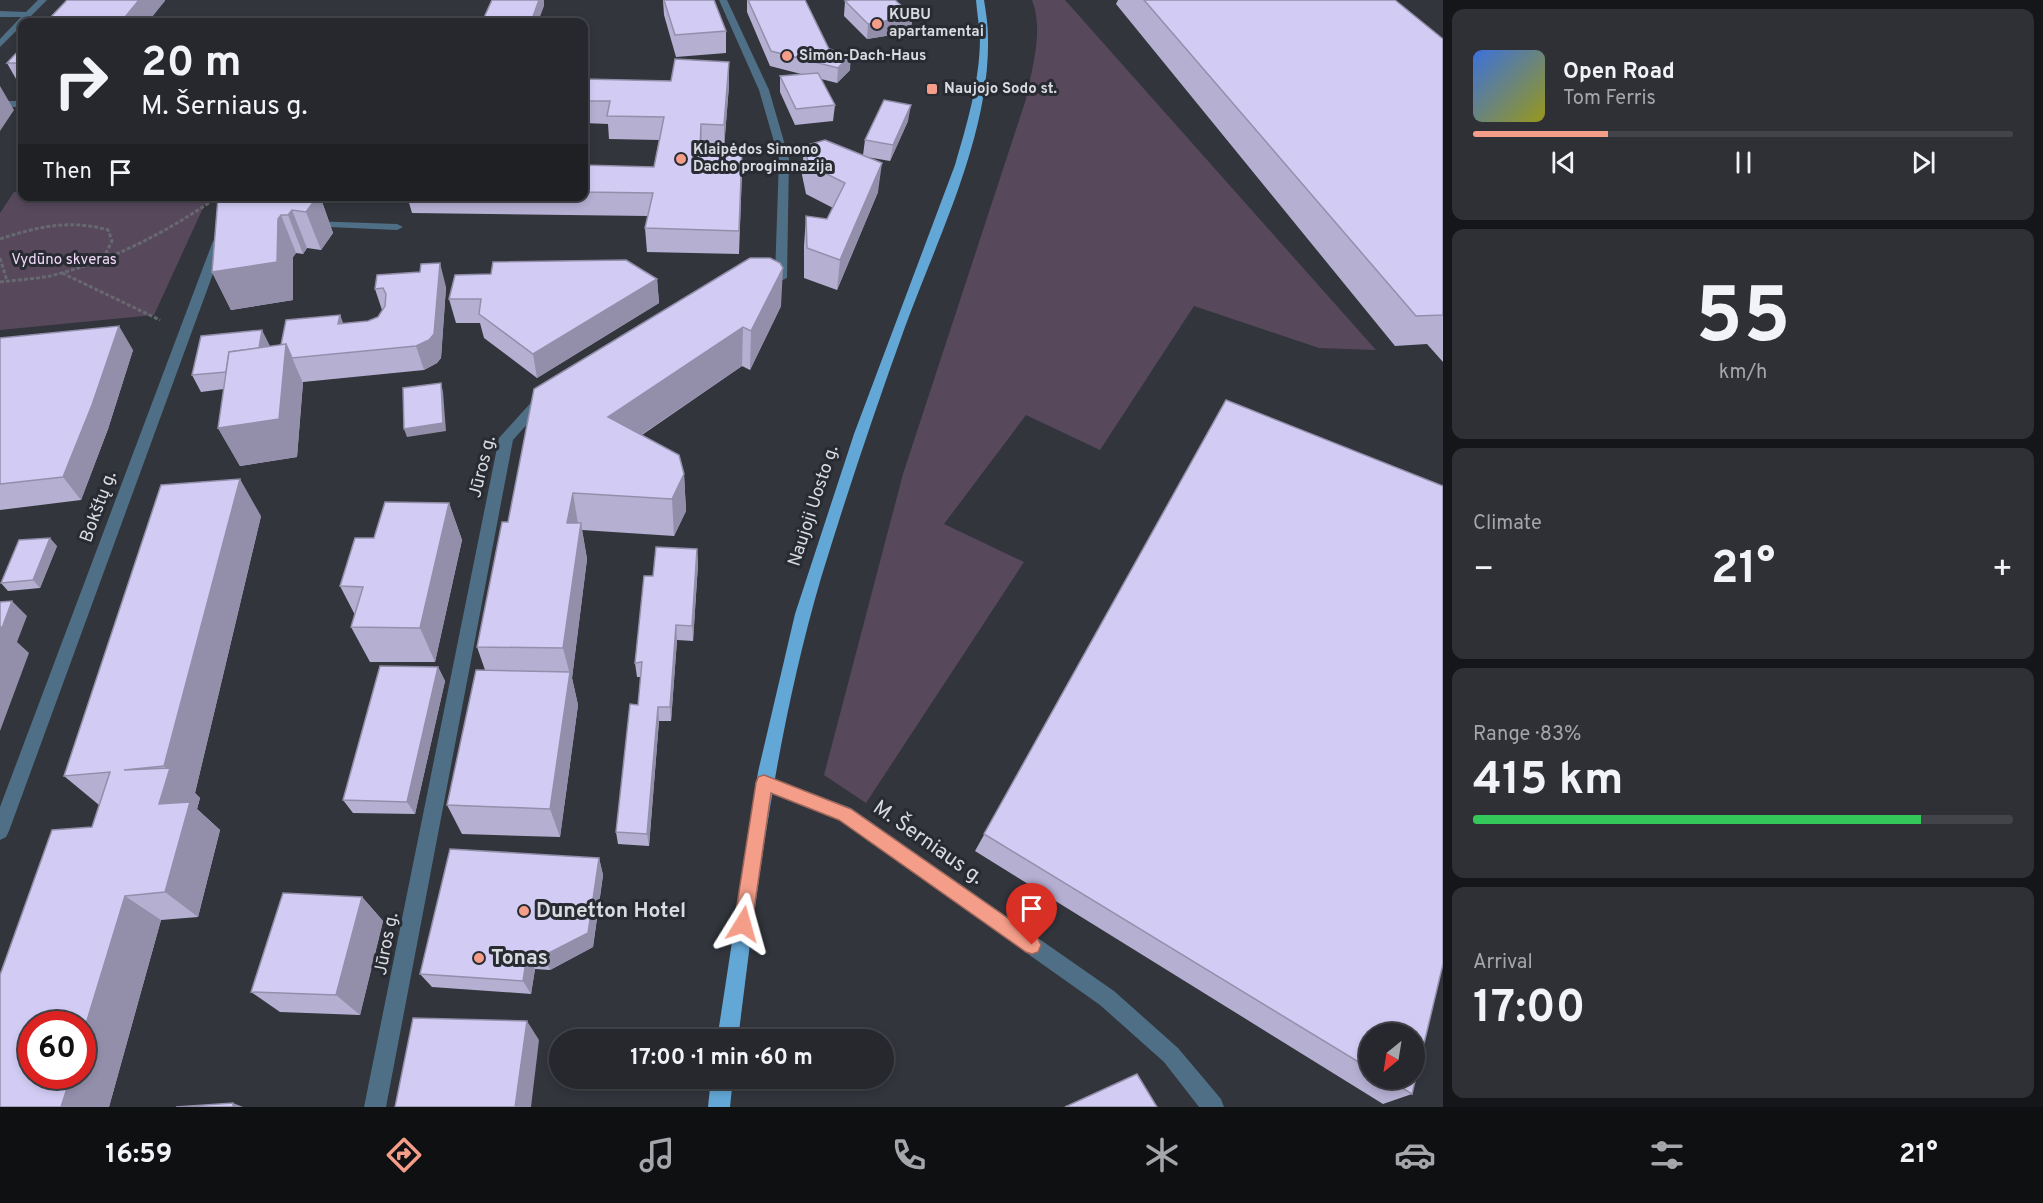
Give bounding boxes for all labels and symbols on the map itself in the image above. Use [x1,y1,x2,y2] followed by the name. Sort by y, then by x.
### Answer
[889,6,984,42] place label: KUBU apartamentai
[870,17,884,31] marker: KUBU apartamentai
[799,47,926,66] place label: Simon-Dach-Haus
[780,49,794,63] marker: Simon-Dach-Haus
[944,80,1057,99] place label: Naujojo Sodo st.
[925,82,939,96] marker: Naujojo Sodo st.
[693,141,833,177] place label: Klaipėdos Simono Dacho progimnazija
[674,152,688,166] marker: Klaipėdos Simono Dacho progimnazija
[11,251,117,270] park label: Vydūno skveras
[464,434,502,500] street label: Jūros g.
[784,443,844,569] street label: Naujoji Uosto g.
[75,468,123,546] street label: Bokštų g.
[867,794,989,891] street label: M. Šerniaus g.
[1006,883,1057,945] pin
[711,892,775,956] position arrow
[536,898,686,925] place label: Dunetton Hotel
[517,904,531,918] marker: Dunetton Hotel
[370,911,404,977] street label: Jūros g.
[491,945,548,972] place label: Tonas
[472,951,486,965] marker: Tonas
[18,1011,96,1089] speed limit sign: 60
[1359,1023,1425,1089] north arrow

